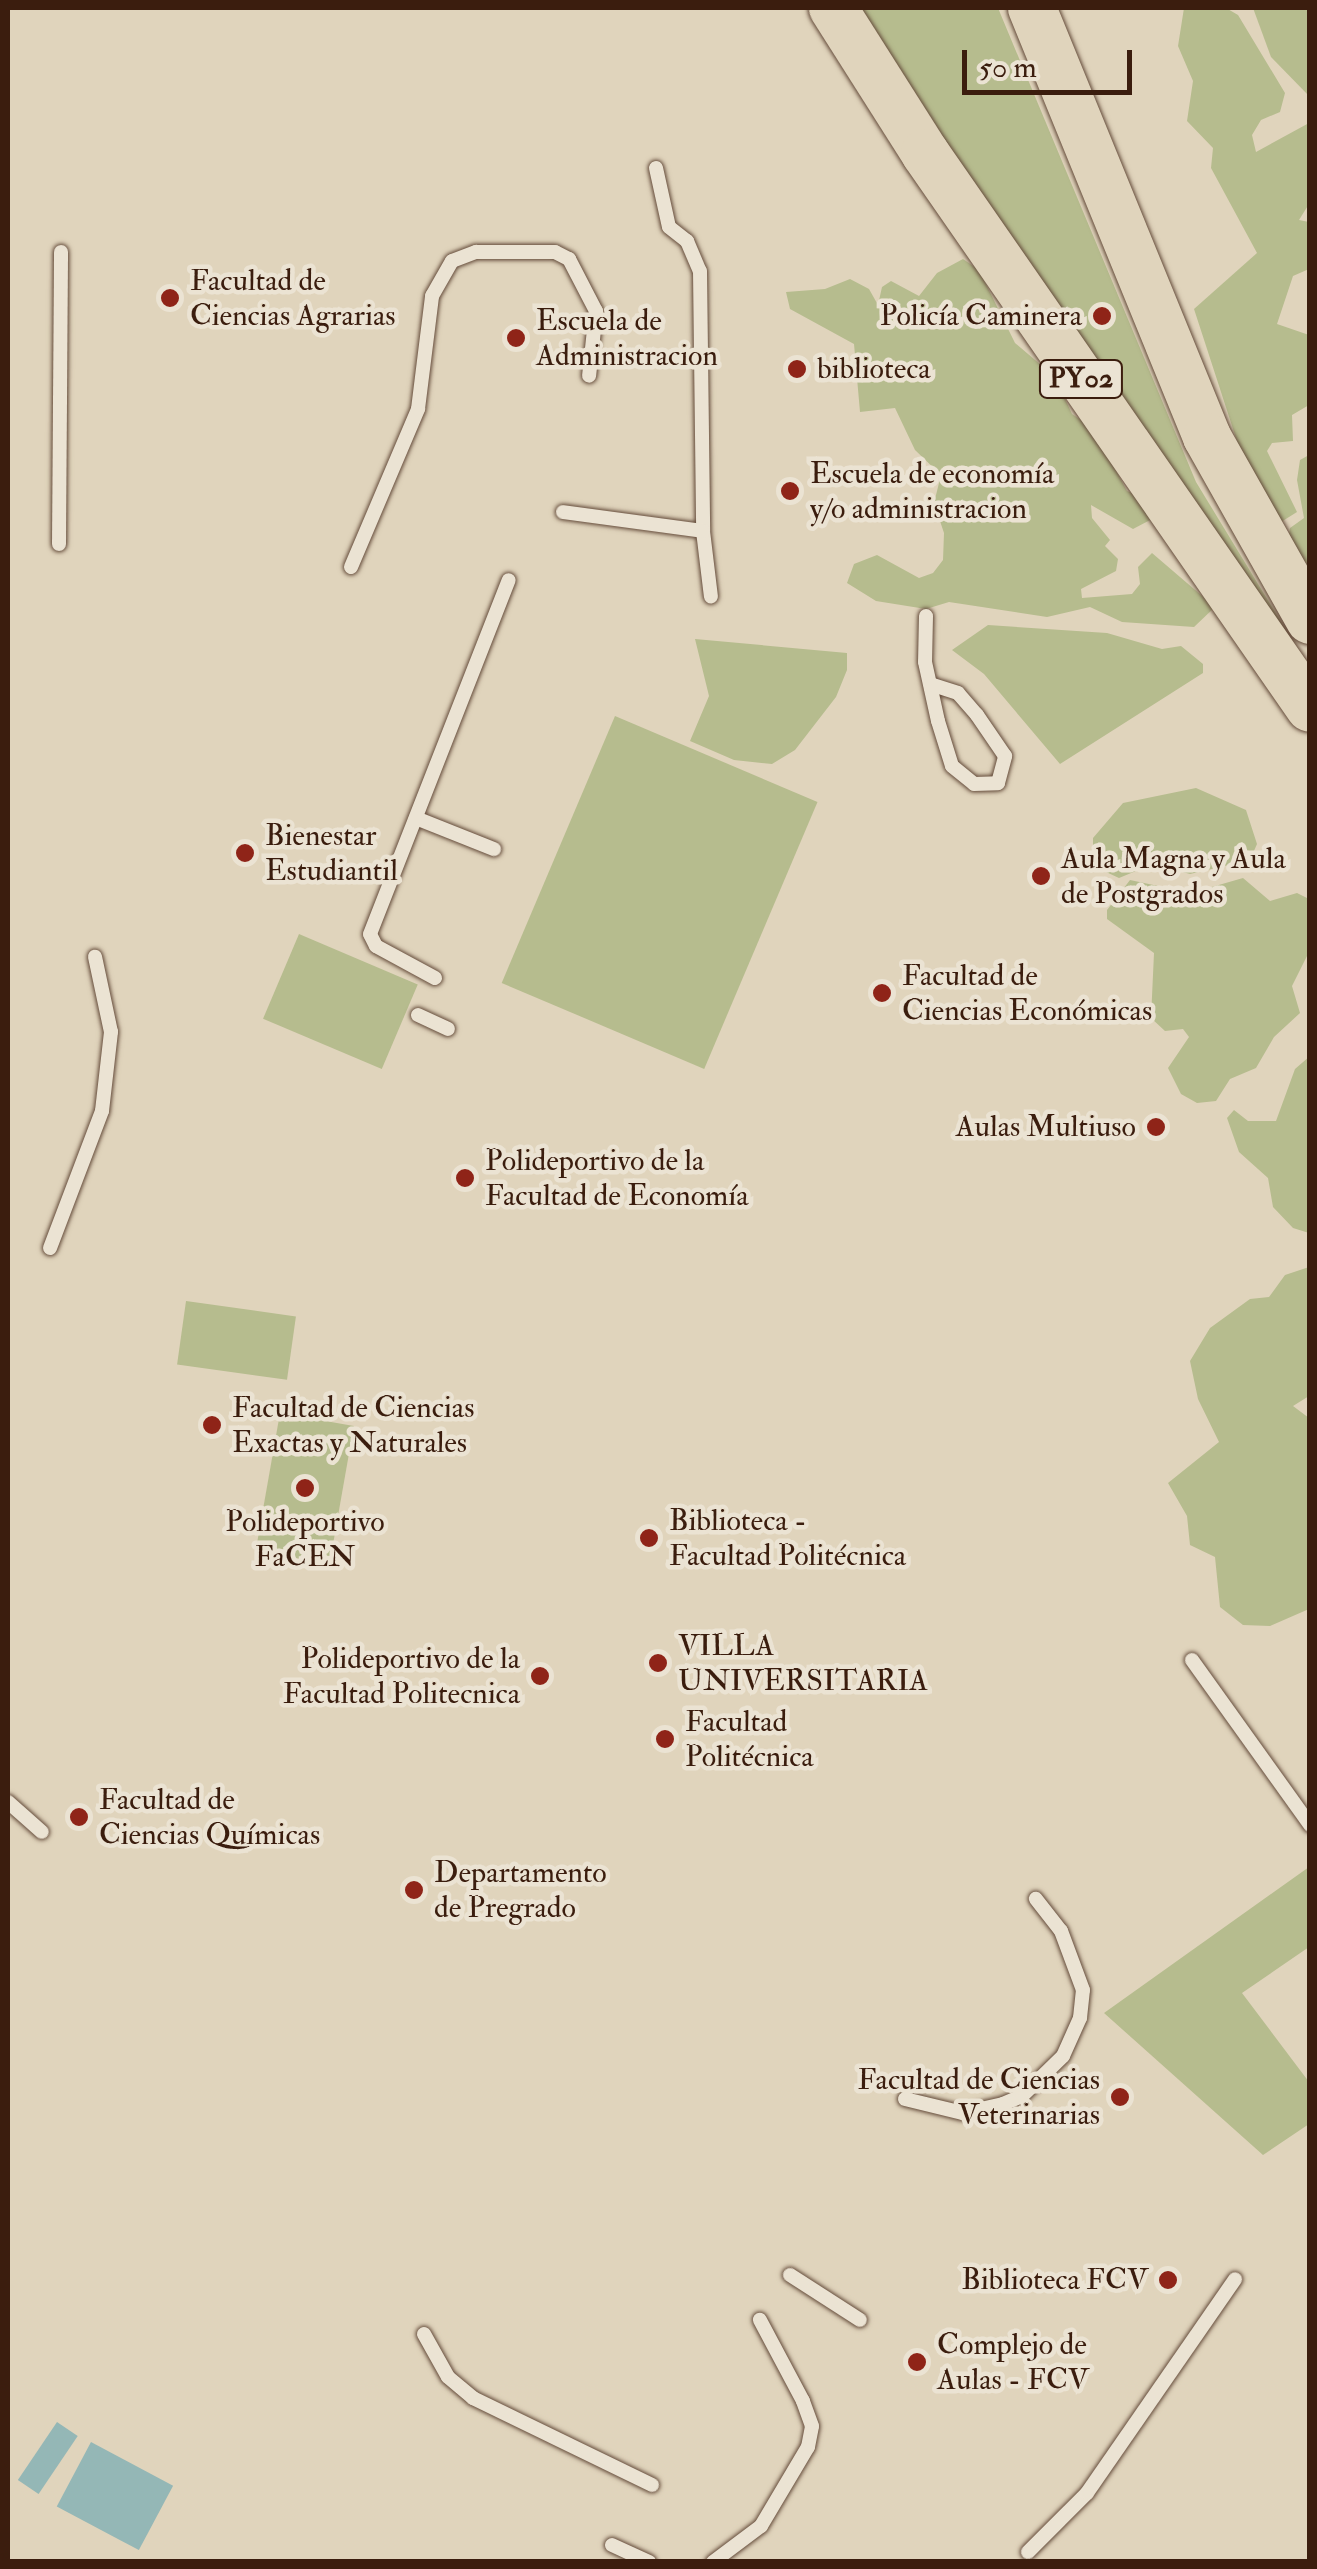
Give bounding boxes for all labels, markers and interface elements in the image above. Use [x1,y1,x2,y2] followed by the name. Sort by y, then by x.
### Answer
[967,30,1137,92] scale bar
[979,49,1037,86] text: 50 m
[190,263,396,334] place label: Facultad de Ciencias Agrarias
[159,287,181,309] marker: Facultad de Ciencias Agrarias
[880,298,1082,334] place label: Policía Caminera
[536,303,718,374] place label: Escuela de Administracion
[1091,305,1113,327] marker: Policía Caminera
[505,327,527,349] marker: Escuela de Administracion
[817,351,931,387] place label: biblioteca
[1038,356,1124,402] road number: PY02
[786,358,808,380] marker: biblioteca
[810,456,1054,526] place label: Escuela de economía y/o administracion
[779,480,801,502] marker: Escuela de economía y/o administracion
[265,818,398,888] place label: Bienestar Estudiantil
[1061,841,1286,912] place label: Aula Magna y Aula de Postgrados
[234,842,256,864] marker: Bienestar Estudiantil
[1030,865,1052,887] marker: Aula Magna y Aula de Postgrados
[902,958,1152,1028] place label: Facultad de Ciencias Económicas
[871,982,893,1004] marker: Facultad de Ciencias Económicas
[956,1109,1136,1145] place label: Aulas Multiuso
[1145,1116,1167,1138] marker: Aulas Multiuso
[485,1143,749,1214] place label: Polideportivo de la Facultad de Economía
[454,1167,476,1189] marker: Polideportivo de la Facultad de Economía
[232,1390,474,1460] place label: Facultad de Ciencias Exactas y Naturales
[201,1414,223,1436] marker: Facultad de Ciencias Exactas y Naturales
[294,1477,316,1499] marker: Polideportivo FaCEN
[669,1503,906,1574] place label: Biblioteca - Facultad Politécnica
[225,1504,385,1574] place label: Polideportivo FaCEN
[638,1527,660,1549] marker: Biblioteca - Facultad Politécnica
[678,1628,928,1698] place label: VILLA UNIVERSITARIA
[283,1641,520,1712] place label: Polideportivo de la Facultad Politecnica
[647,1652,669,1674] marker: VILLA UNIVERSITARIA
[529,1665,551,1687] marker: Polideportivo de la Facultad Politecnica
[685,1704,814,1774] place label: Facultad Politécnica
[654,1728,676,1750] marker: Facultad Politécnica
[99,1782,320,1852] place label: Facultad de Ciencias Químicas
[68,1806,90,1828] marker: Facultad de Ciencias Químicas
[434,1855,607,1926] place label: Departamento de Pregrado
[403,1879,425,1901] marker: Departamento de Pregrado
[858,2062,1100,2132] place label: Facultad de Ciencias Veterinarias
[1109,2086,1131,2108] marker: Facultad de Ciencias Veterinarias
[961,2262,1148,2298] place label: Biblioteca FCV
[1157,2269,1179,2291] marker: Biblioteca FCV
[937,2327,1089,2398] place label: Complejo de Aulas - FCV
[906,2351,928,2373] marker: Complejo de Aulas - FCV

